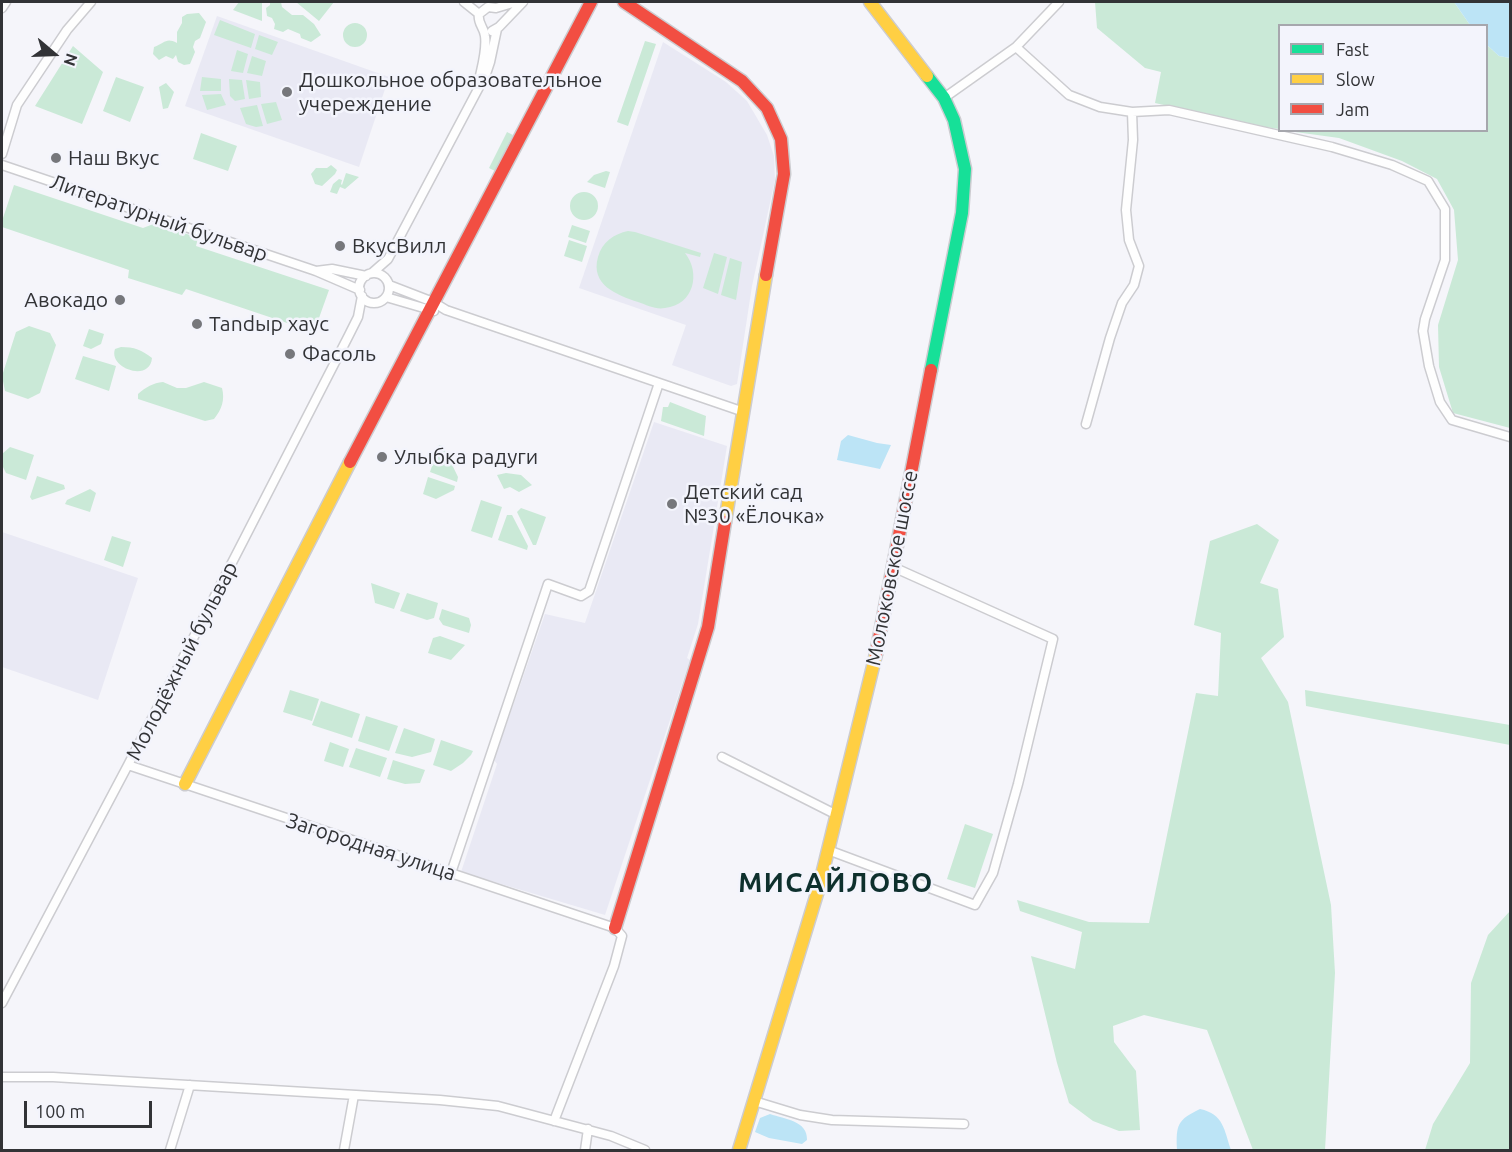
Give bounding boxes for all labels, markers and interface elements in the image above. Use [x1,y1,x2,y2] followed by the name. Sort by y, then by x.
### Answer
[24,24,84,84] north arrow
[1278,24,1488,132] legend
[1336,39,1369,59] text: Fast
[61,51,81,68] text: N
[299,67,602,117] place label: Дошкольное образовательное учереждение
[1336,69,1375,89] text: Slow
[280,85,294,99] marker: Дошкольное образовательное учереждение
[1336,99,1370,119] text: Jam
[68,145,159,171] place label: Наш Вкус
[49,151,63,165] marker: Наш Вкус
[47,169,271,267] street label: Литературный бульвар
[352,233,446,259] place label: ВкусВилл
[333,239,347,253] marker: ВкусВилл
[24,287,108,313] place label: Авокадо
[113,293,127,307] marker: Авокадо
[209,311,329,337] place label: Tandыр хаус
[190,317,204,331] marker: Tandыр хаус
[302,341,376,367] place label: Фасоль
[283,347,297,361] marker: Фасоль
[394,444,538,470] place label: Улыбка радуги
[375,450,389,464] marker: Улыбка радуги
[861,468,923,668] street label: Молоковское шоссе
[684,479,824,529] place label: Детский сад №30 «Ёлочка»
[665,497,679,511] marker: Детский сад №30 «Ёлочка»
[121,557,243,765] street label: Молодёжный бульвар
[283,808,459,886] street label: Загородная улица
[738,867,934,899] district label: МИСАЙЛОВО
[27,1089,154,1127] scale bar
[35,1101,85,1121] text: 100 m

